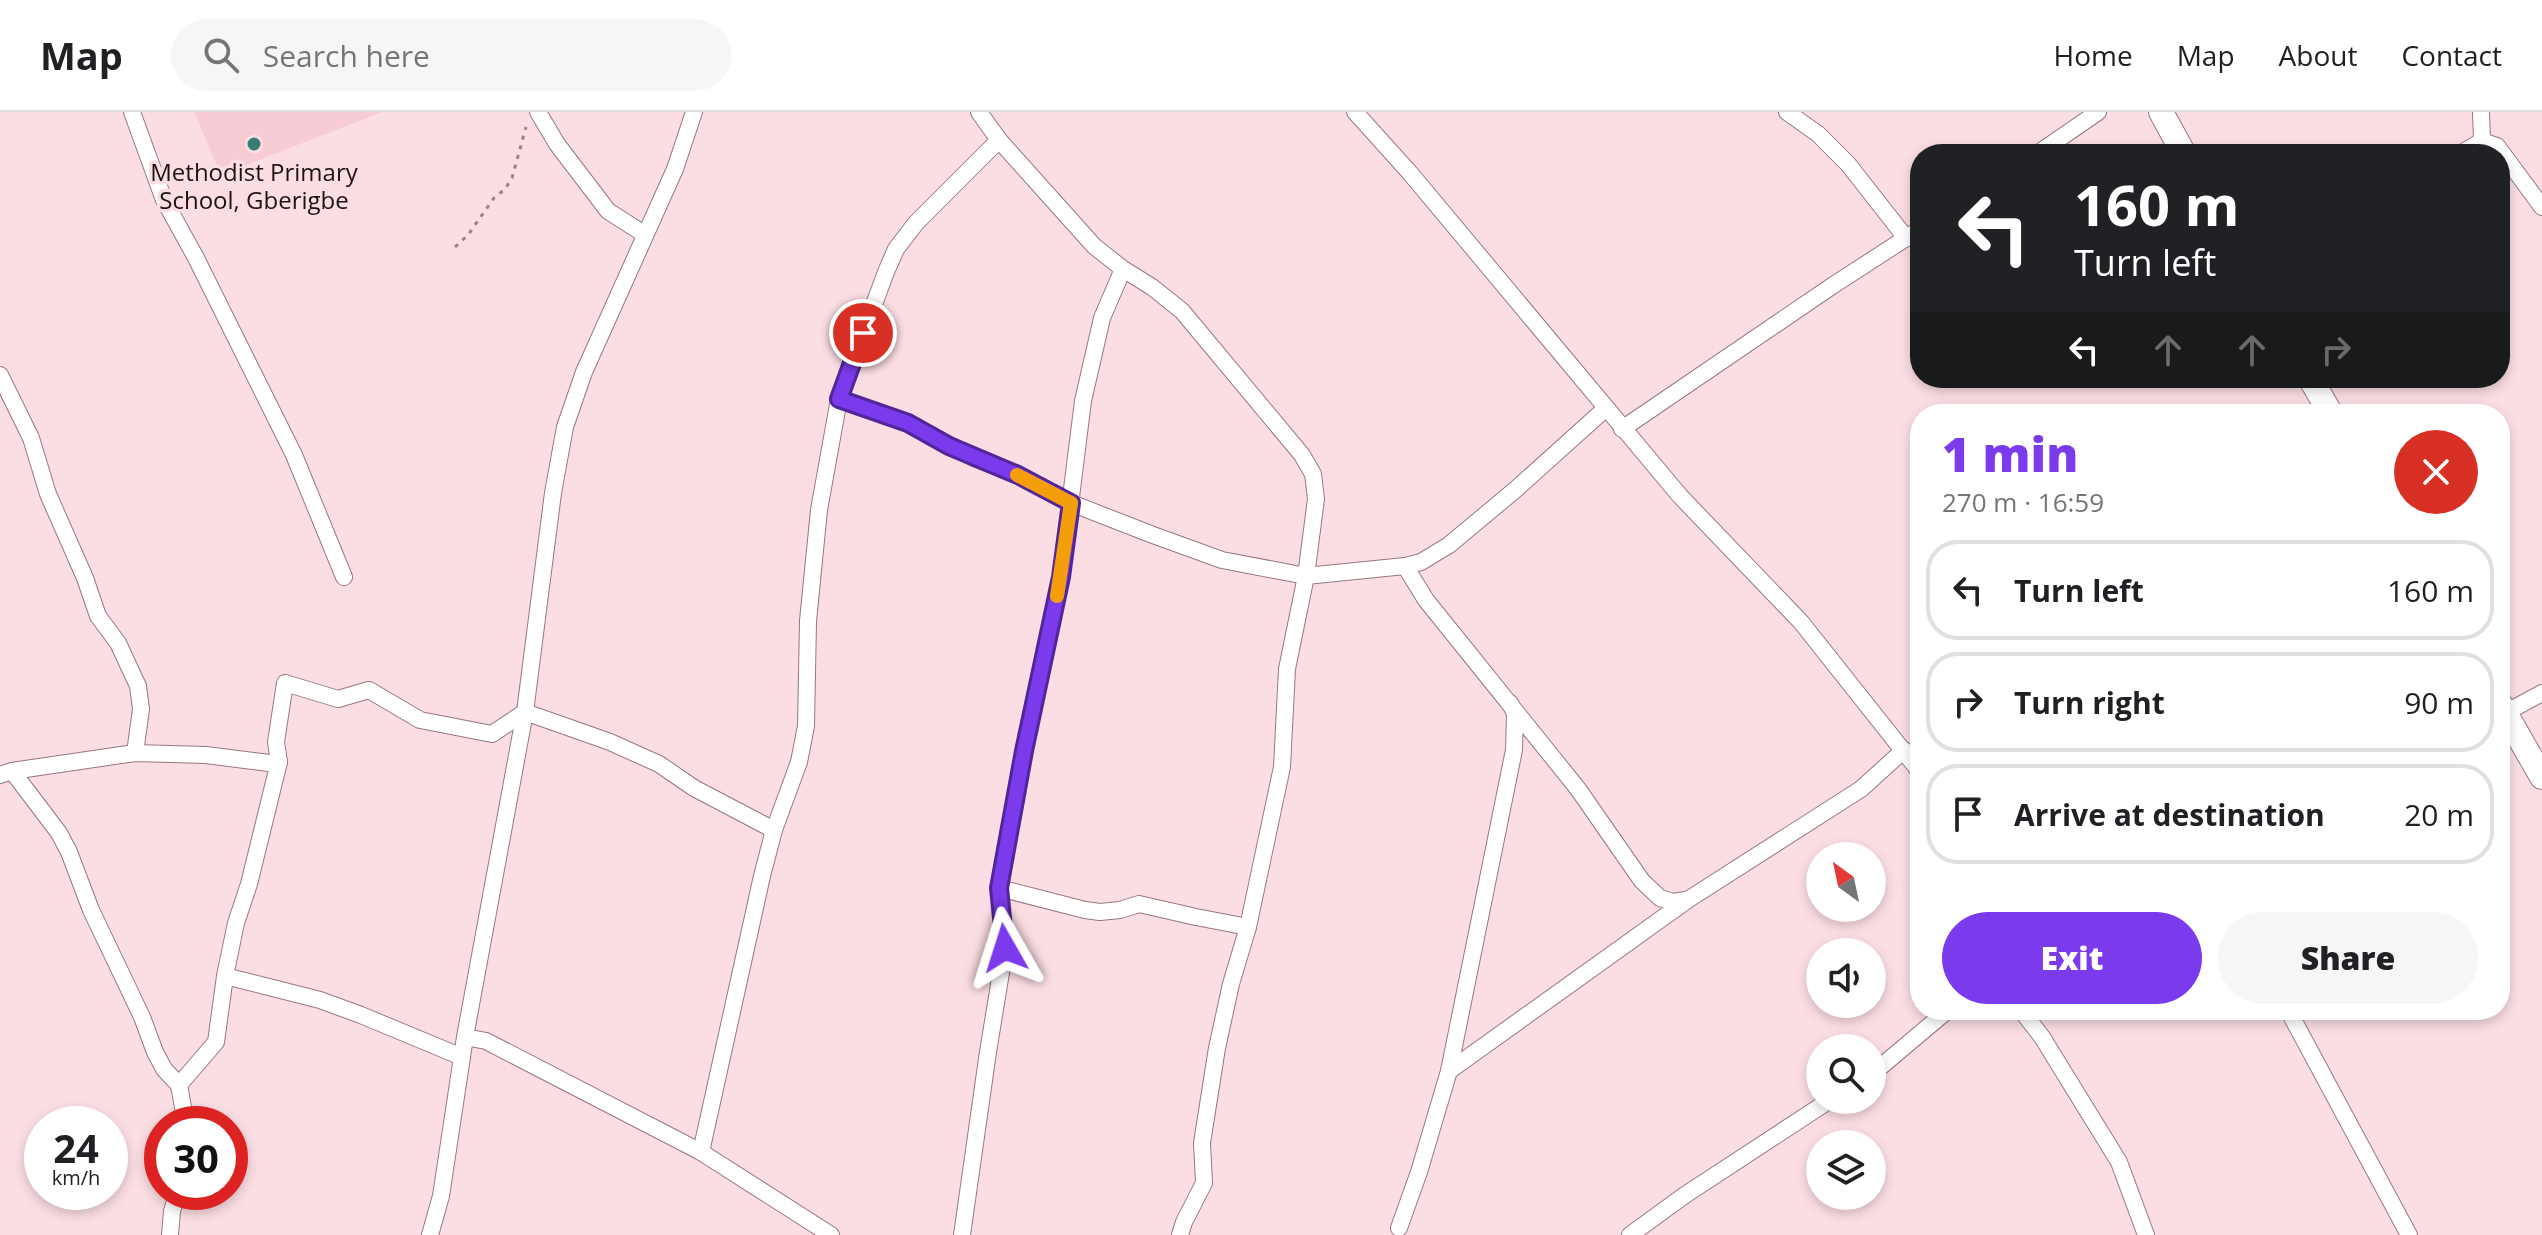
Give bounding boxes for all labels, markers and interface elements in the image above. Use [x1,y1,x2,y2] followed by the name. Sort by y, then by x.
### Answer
[171,19,731,91] search box
[40,29,123,81] text: Map
[199,33,243,77] icon: search
[263,35,430,76] text: Search here
[2054,36,2133,74] text: Home
[2177,36,2235,74] text: Map
[2279,36,2357,74] text: About
[2401,36,2502,74] text: Contact
[245,135,263,153] marker: Methodist Primary School, Gberigbe
[150,155,359,216] place label: Methodist Primary School, Gberigbe
[2074,166,2240,242] text: 160 m
[1942,176,2046,280] icon: left
[2074,238,2216,287] text: Turn left
[829,299,897,367] pin
[841,311,885,355] icon: arrive
[2062,328,2106,372] icon: left
[2146,328,2190,372] icon: ahead
[2230,328,2274,372] icon: ahead
[2314,328,2358,372] icon: right
[1942,421,2078,486] text: 1 min
[2394,430,2478,514] button: close
[1942,484,2104,520] text: 270 m · 16:59
[1946,568,1990,612] icon: left
[2014,570,2144,611] text: Turn left
[2387,570,2474,611] text: 160 m
[1946,680,1990,724] icon: right
[2014,682,2165,723] text: Turn right
[2404,682,2474,723] text: 90 m
[1946,792,1990,836] icon: arrive
[2014,794,2325,835] text: Arrive at destination
[2404,794,2474,835] text: 20 m
[1806,842,1886,922] north arrow
[1806,842,1886,1210] map controls
[963,906,1047,990] position arrow
[1942,912,2202,1004] button: Exit
[2218,912,2478,1004] button: Share
[1806,938,1886,1018] button: sound
[1806,1034,1886,1114] button: search
[144,1106,248,1210] speed limit sign: 30
[53,1120,99,1175] text: 24
[1806,1130,1886,1210] button: layers
[52,1164,100,1191] text: km/h

